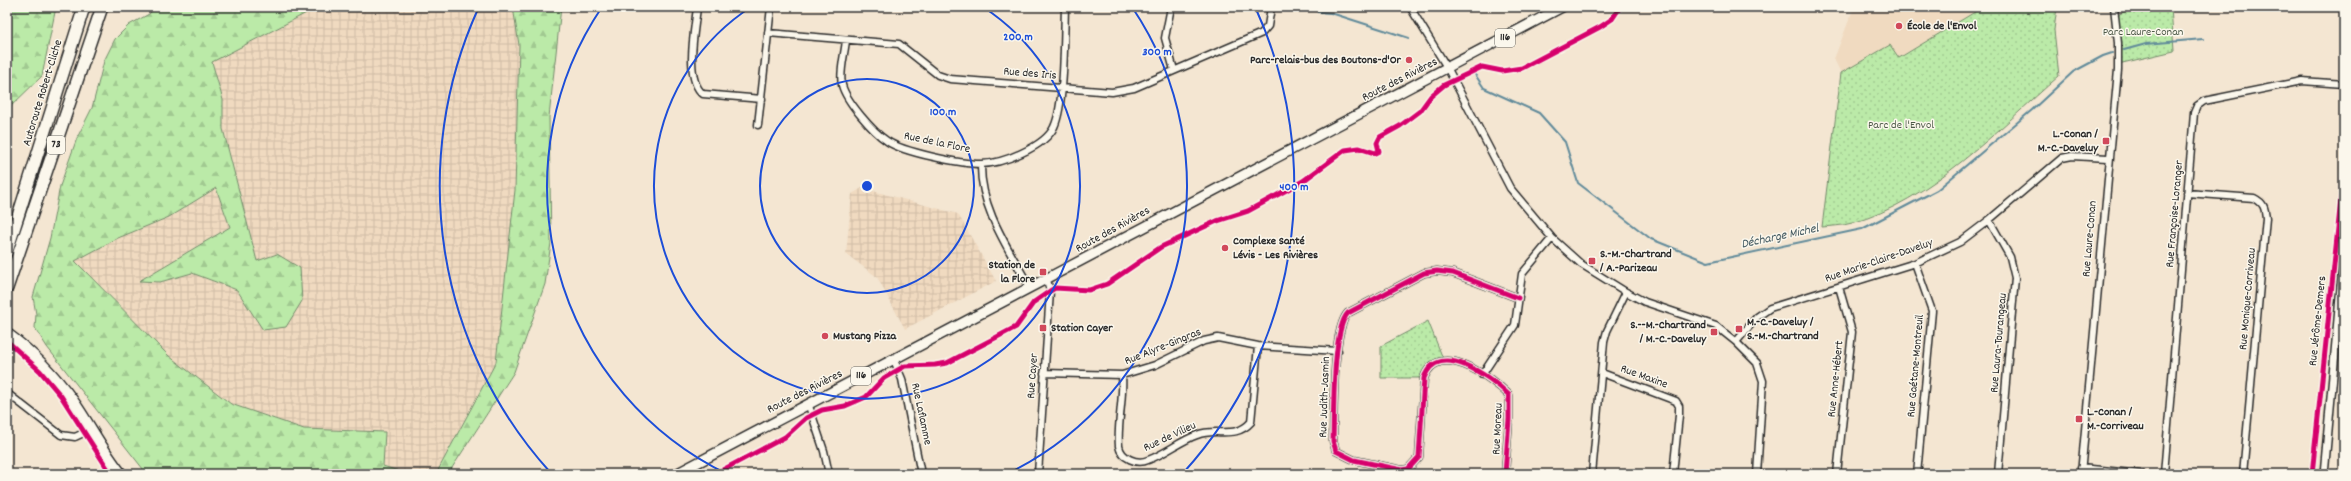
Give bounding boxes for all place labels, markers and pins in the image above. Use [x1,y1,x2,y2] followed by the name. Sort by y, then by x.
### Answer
[1907,18,1977,35] place label: École de l'Envol
[1894,21,1904,31] marker: École de l'Envol
[1250,52,1402,69] place label: Parc-relais-bus des Boutons-d'Or
[1404,55,1414,65] marker: Parc-relais-bus des Boutons-d'Or
[2038,126,2099,157] place label: L.-Conan / M.-C.-Daveluy
[2101,136,2111,146] marker: L.-Conan / M.-C.-Daveluy
[860,179,874,193] centre of rings
[1233,233,1318,264] place label: Complexe Santé Lévis - Les Rivières
[1220,243,1230,253] marker: Complexe Santé Lévis - Les Rivières
[1599,246,1672,277] place label: S.-M.-Chartrand / A.-Parizeau
[1587,256,1597,266] marker: S.-M.-Chartrand / A.-Parizeau
[988,257,1036,288] place label: Station de la Flore
[1038,267,1048,277] marker: Station de la Flore
[1747,314,1819,345] place label: M.-C.-Daveluy / S.-M.-Chartrand
[1630,317,1707,348] place label: S.--M.-Chartrand / M.-C.-Daveluy
[1051,320,1113,337] place label: Station Cayer
[1038,323,1048,333] marker: Station Cayer
[1734,324,1744,334] marker: M.-C.-Daveluy / S.-M.-Chartrand
[1709,327,1719,337] marker: S.--M.-Chartrand / M.-C.-Daveluy
[833,328,898,345] place label: Mustang Pizza
[820,331,830,341] marker: Mustang Pizza
[2087,404,2144,435] place label: L.-Conan / M.-Corriveau
[2074,414,2084,424] marker: L.-Conan / M.-Corriveau

